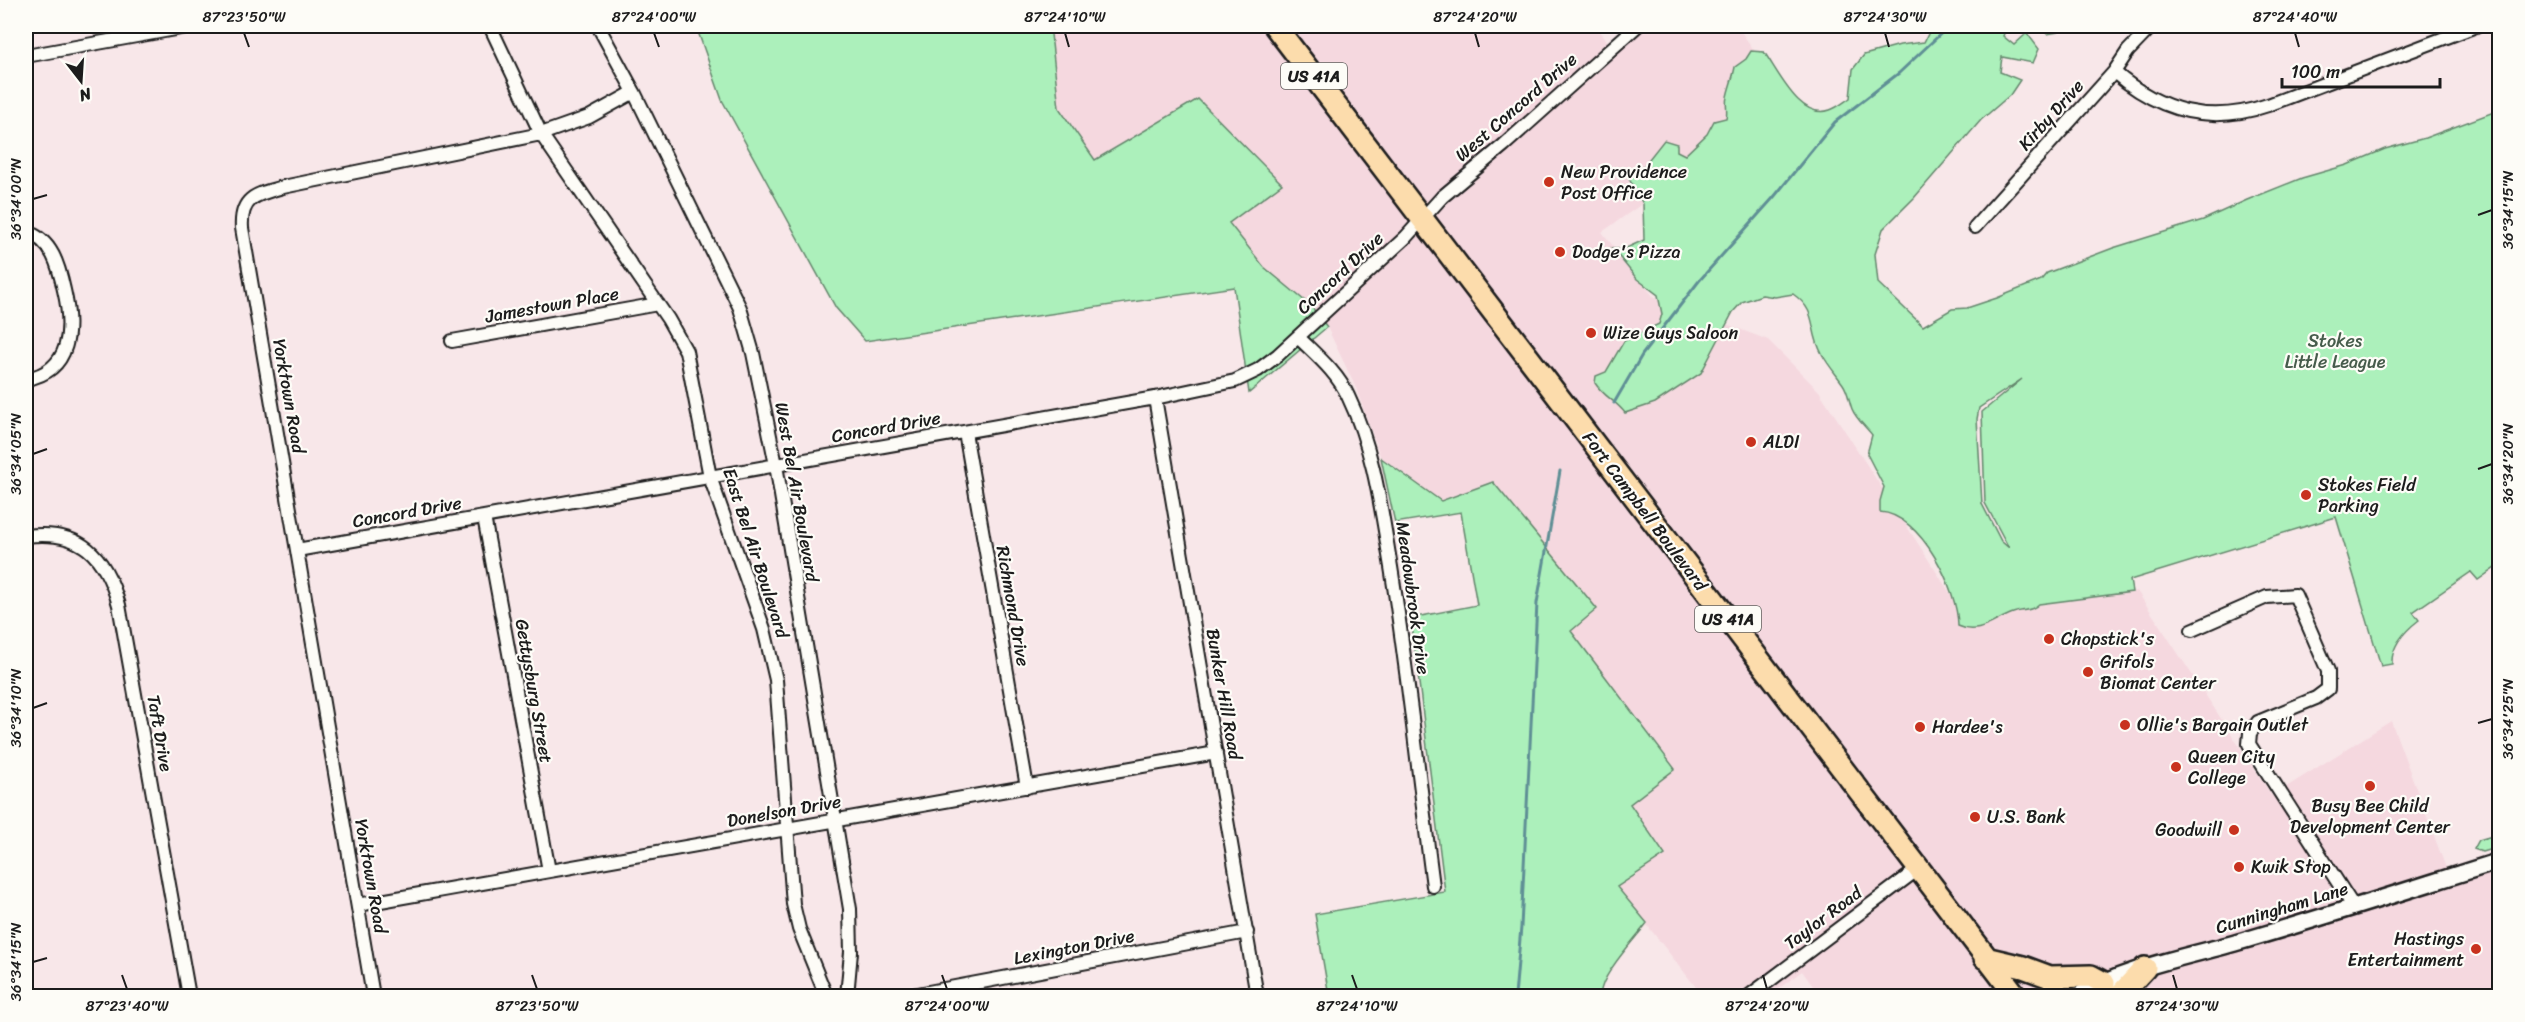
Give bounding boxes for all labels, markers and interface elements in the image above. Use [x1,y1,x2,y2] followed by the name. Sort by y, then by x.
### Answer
[203,4,286,30] text: 87°23'50"W
[612,4,697,30] text: 87°24'00"W
[1024,4,1106,30] text: 87°24'10"W
[1433,4,1517,30] text: 87°24'20"W
[1843,4,1927,30] text: 87°24'30"W
[2253,4,2338,30] text: 87°24'40"W
[1447,44,1585,170] street label: West Concord Drive
[51,51,111,111] north arrow
[2282,51,2440,89] scale bar
[2291,56,2340,88] text: 100 m
[1281,63,1347,89] road number: US 41A
[2010,72,2092,158] street label: Kirby Drive
[75,79,96,111] text: N
[1561,156,1687,209] place label: New Providence Post Office
[3,157,29,240] text: 36°34'00"N
[2495,170,2521,249] text: 36°34'15"N
[1542,175,1556,189] marker: New Providence Post Office
[1289,224,1391,322] street label: Concord Drive
[1572,236,1681,268] place label: Dodge's Pizza
[1553,245,1567,259] marker: Dodge's Pizza
[482,278,621,333] street label: Jamestown Place
[1603,317,1738,349] place label: Wize Guys Saloon
[2285,325,2386,378] park label: Stokes Little League
[1584,326,1598,340] marker: Wize Guys Saloon
[263,336,315,457] street label: Yorktown Road
[765,400,829,586] street label: West Bel Air Boulevard
[829,402,943,452] street label: Concord Drive
[3,413,29,495] text: 36°34'05"N
[2495,423,2521,505] text: 36°34'20"N
[1574,424,1717,599] street label: Fort Campbell Boulevard
[1762,426,1800,458] place label: ALDI
[1744,435,1758,449] marker: ALDI
[713,464,799,644] street label: East Bel Air Boulevard
[2318,469,2417,522] place label: Stokes Field Parking
[350,487,464,537] street label: Concord Drive
[2299,488,2313,502] marker: Stokes Field Parking
[1386,519,1440,677] street label: Meadowbrook Drive
[987,543,1039,669] street label: Richmond Drive
[1695,606,1761,632] road number: US 41A
[506,616,562,766] street label: Gettysburg Street
[2061,623,2155,655] place label: Chopstick's
[1197,626,1252,764] street label: Bunker Hill Road
[2042,632,2056,646] marker: Chopstick's
[2100,646,2217,699] place label: Grifols Biomat Center
[2081,665,2095,679] marker: Grifols Biomat Center
[3,668,29,747] text: 36°34'10"N
[2495,678,2521,759] text: 36°34'25"N
[138,692,183,774] street label: Taft Drive
[2137,709,2309,741] place label: Ollie's Bargain Outlet
[1932,711,2003,743] place label: Hardee's
[2118,718,2132,732] marker: Ollie's Bargain Outlet
[1913,720,1927,734] marker: Hardee's
[2188,741,2276,794] place label: Queen City College
[2169,760,2183,774] marker: Queen City College
[2363,779,2377,793] marker: Busy Bee Child Development Center
[724,785,844,837] street label: Donelson Drive
[2290,790,2452,843] place label: Busy Bee Child Development Center
[1987,801,2066,833] place label: U.S. Bank
[1968,810,1982,824] marker: U.S. Bank
[2155,814,2223,846] place label: Goodwill
[345,816,397,937] street label: Yorktown Road
[2227,823,2241,837] marker: Goodwill
[2251,851,2331,883] place label: Kwik Stop
[2232,860,2246,874] marker: Kwik Stop
[2212,873,2352,943] street label: Cunningham Lane
[1777,877,1870,958] street label: Taylor Road
[1011,920,1137,974] street label: Lexington Drive
[3,922,29,1001] text: 36°34'15"N
[2348,923,2465,976] place label: Hastings Entertainment
[2469,942,2483,956] marker: Hastings Entertainment
[85,993,169,1019] text: 87°23'40"W
[496,993,579,1019] text: 87°23'50"W
[905,993,990,1019] text: 87°24'00"W
[1316,993,1398,1019] text: 87°24'10"W
[1725,993,1809,1019] text: 87°24'20"W
[2135,993,2219,1019] text: 87°24'30"W

